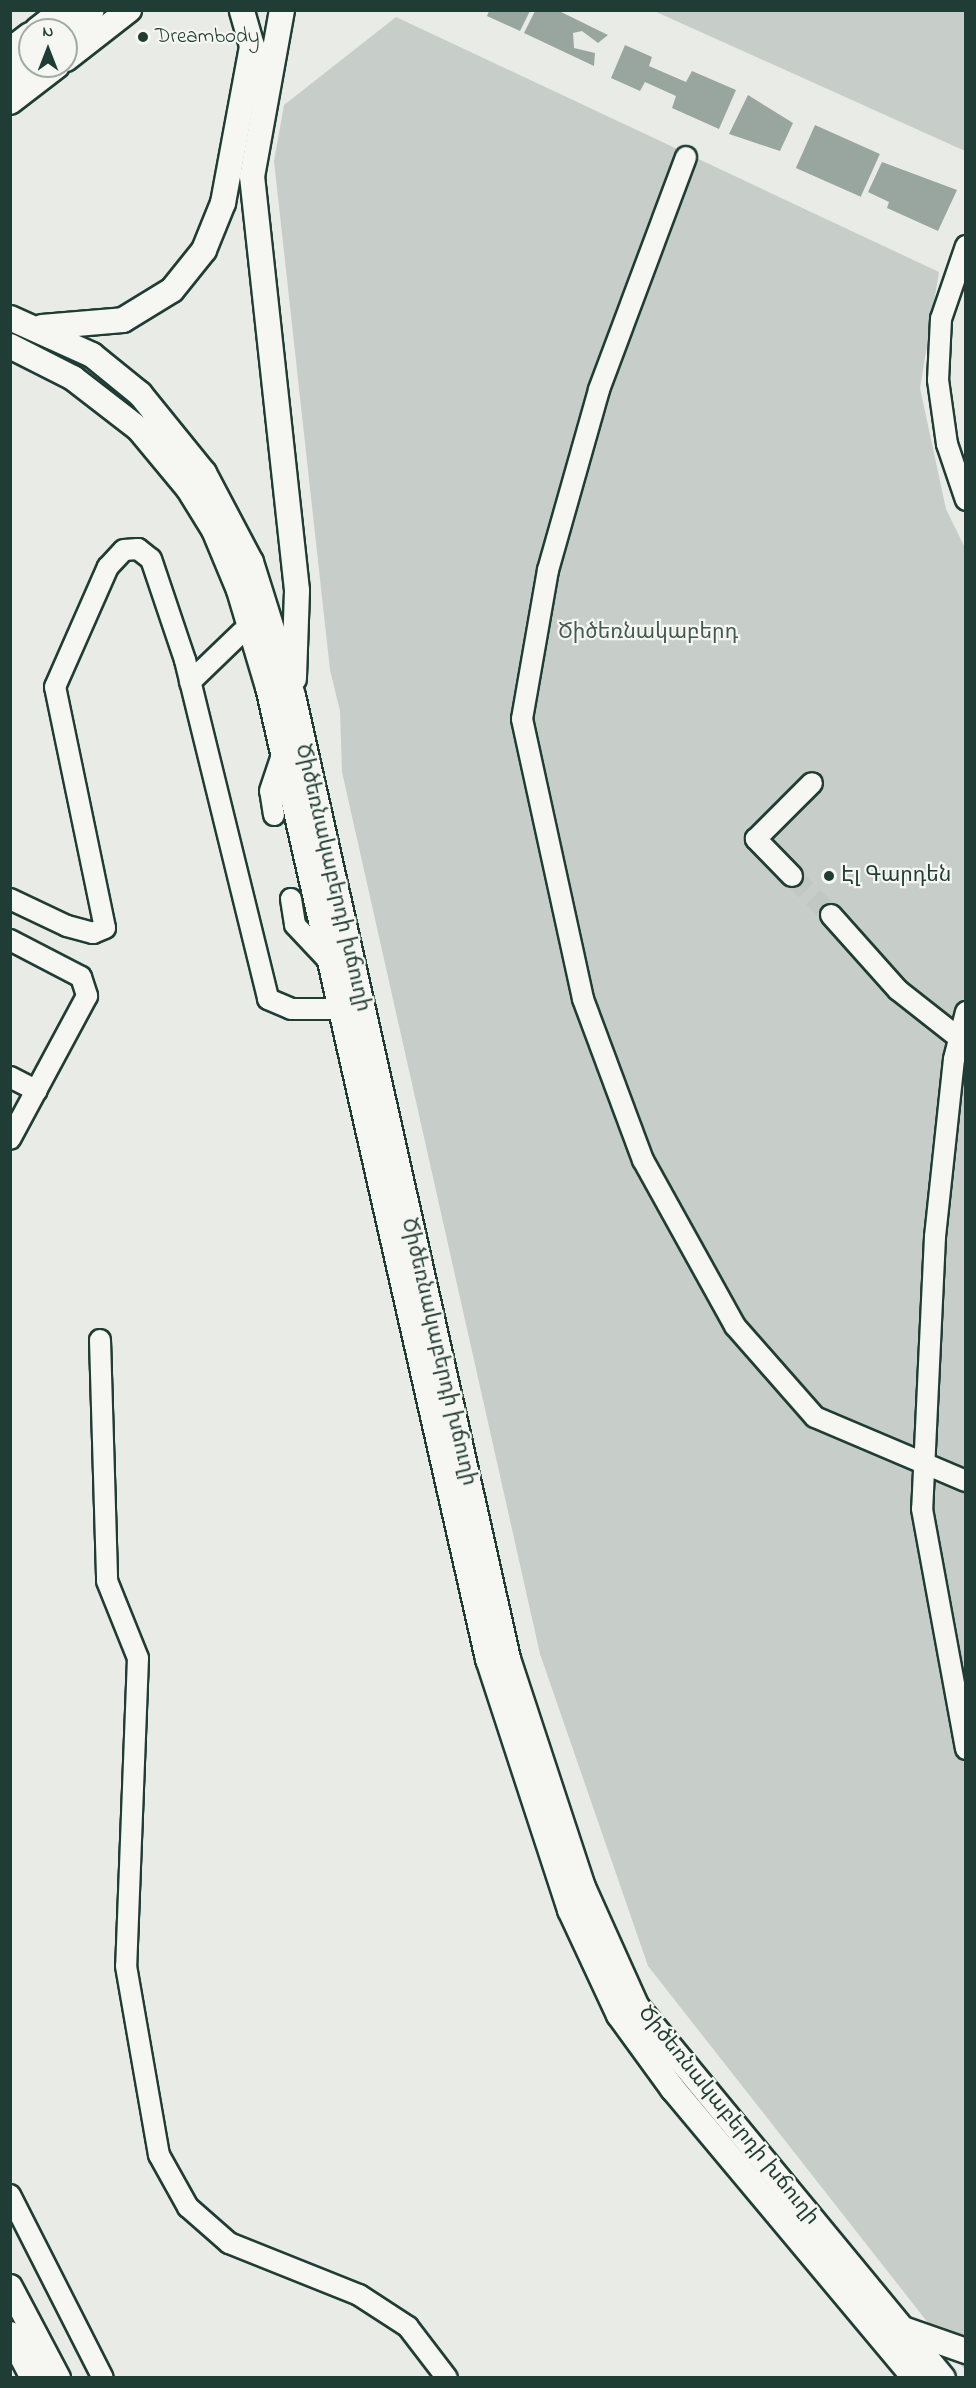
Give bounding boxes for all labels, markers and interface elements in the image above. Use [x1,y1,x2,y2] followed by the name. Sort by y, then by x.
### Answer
[18,18,78,78] north arrow
[43,20,53,44] text: N
[155,24,259,50] place label: Dreambody
[136,30,150,44] marker: Dreambody
[558,620,738,646] park label: Ծիծեռնակաբերդ
[289,742,375,1014] street label: Ծիծեռնակաբերդի խճուղի
[841,863,951,889] place label: Էլ Գարդեն
[822,869,836,883] marker: Էլ Գարդեն
[395,1216,481,1488] street label: Ծիծեռնակաբերդի խճուղի
[632,2002,824,2230] street label: Ծիծեռնակաբերդի խճուղի

